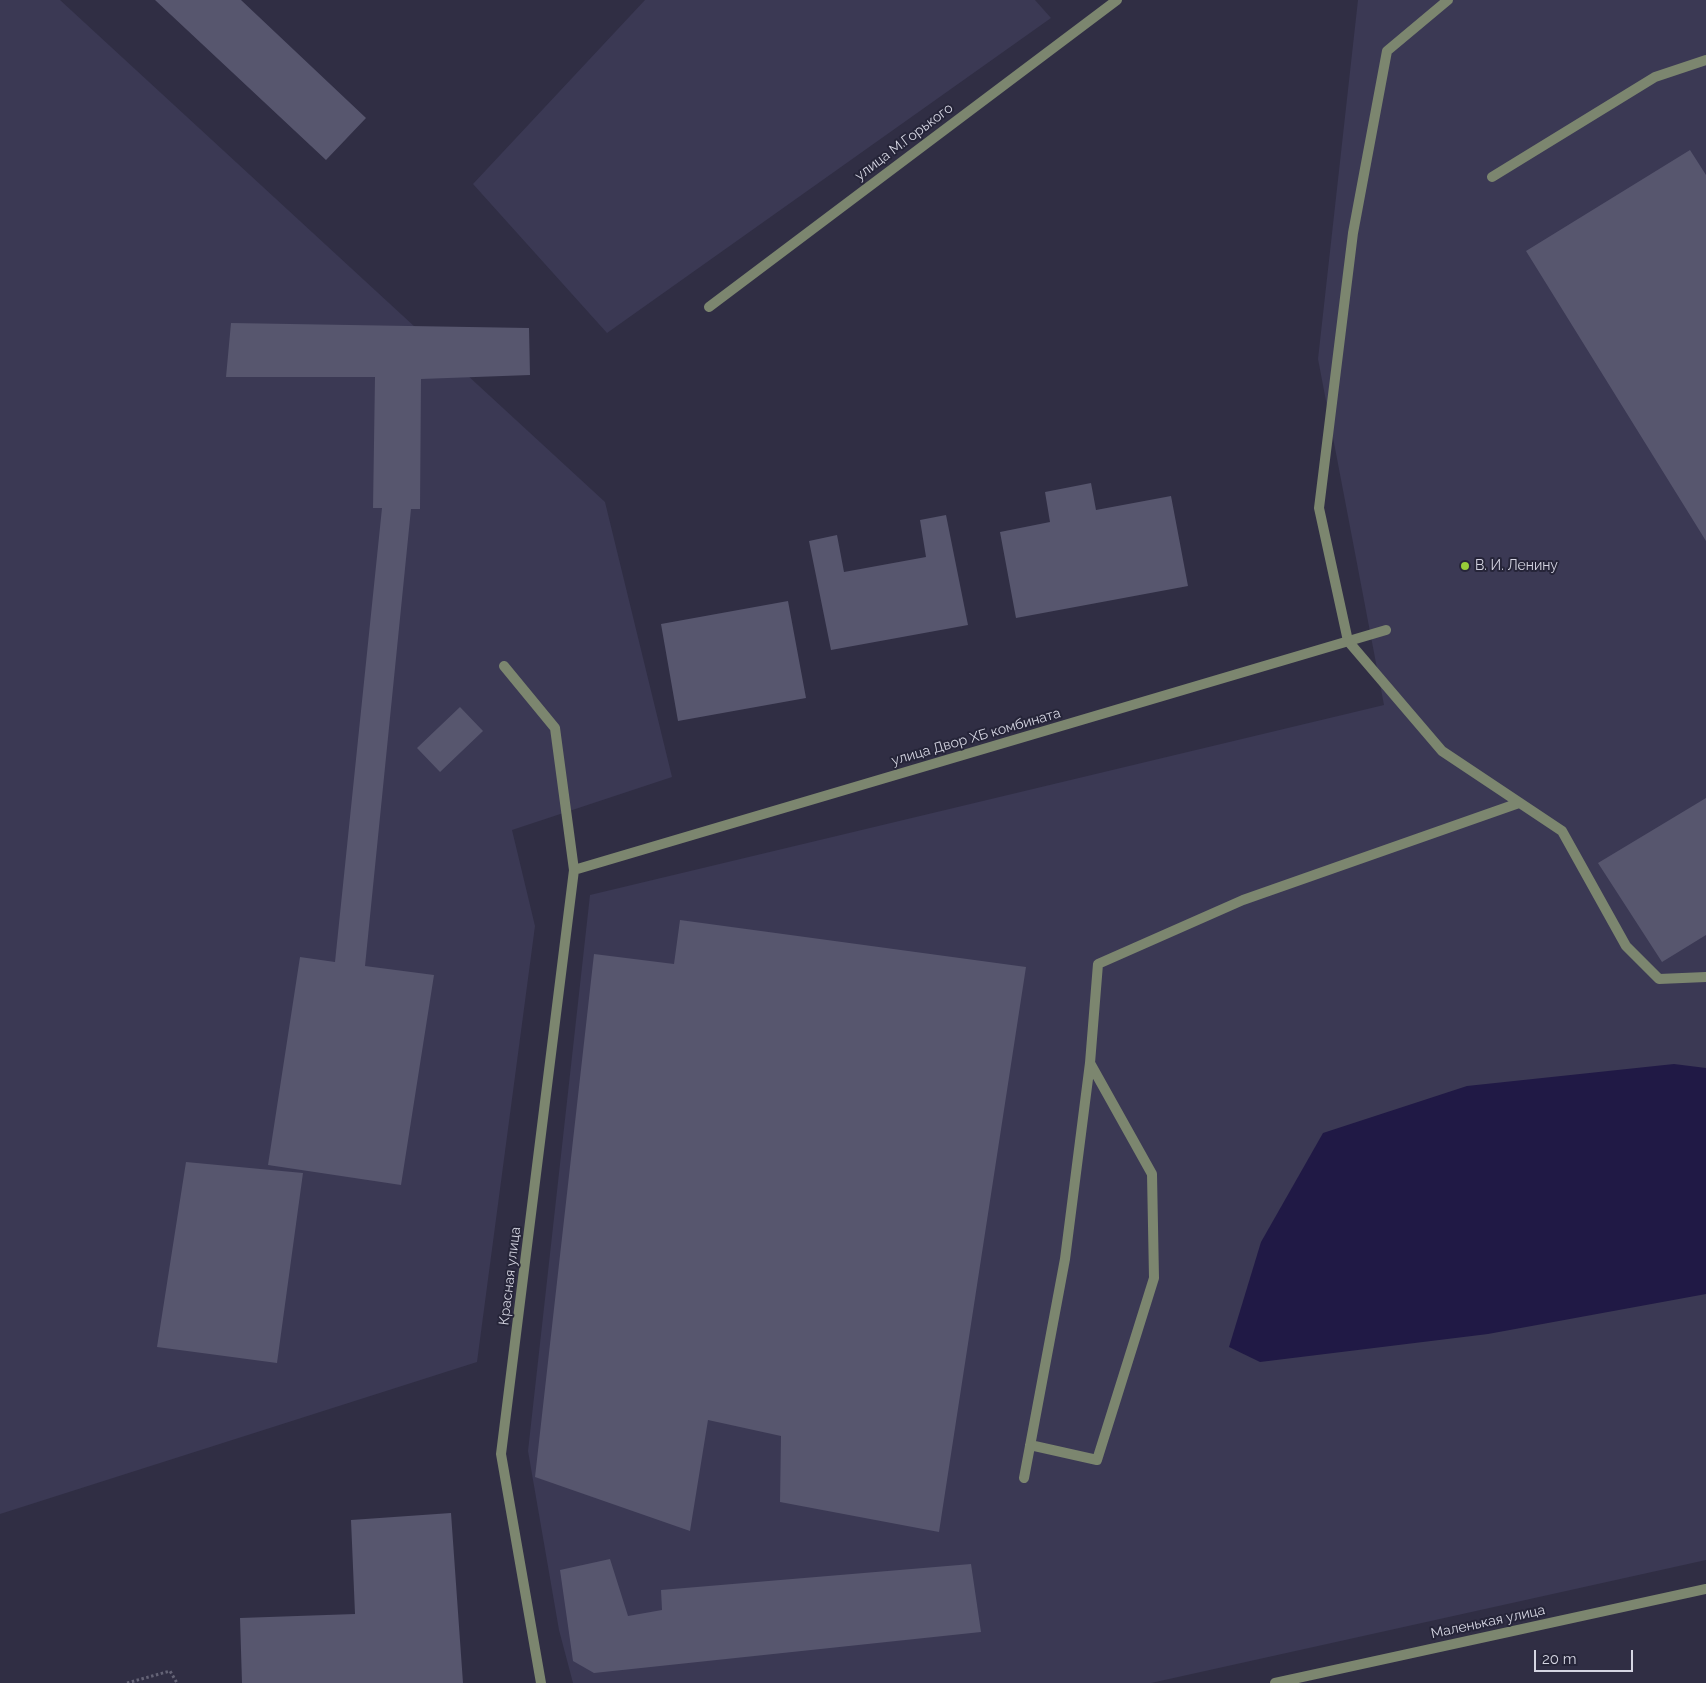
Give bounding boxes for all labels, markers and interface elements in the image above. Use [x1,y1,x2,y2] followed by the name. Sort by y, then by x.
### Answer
[852,100,956,184] street label: улица М.Горького
[1475,558,1558,574] place label: В. И. Ленину
[1459,560,1471,572] marker: В. И. Ленину
[890,705,1062,769] street label: улица Двор ХБ комбината
[496,1226,524,1326] street label: Красная улица
[1429,1602,1547,1642] street label: Маленькая улица
[1536,1640,1635,1672] scale bar
[1542,1650,1577,1668] text: 20 m

